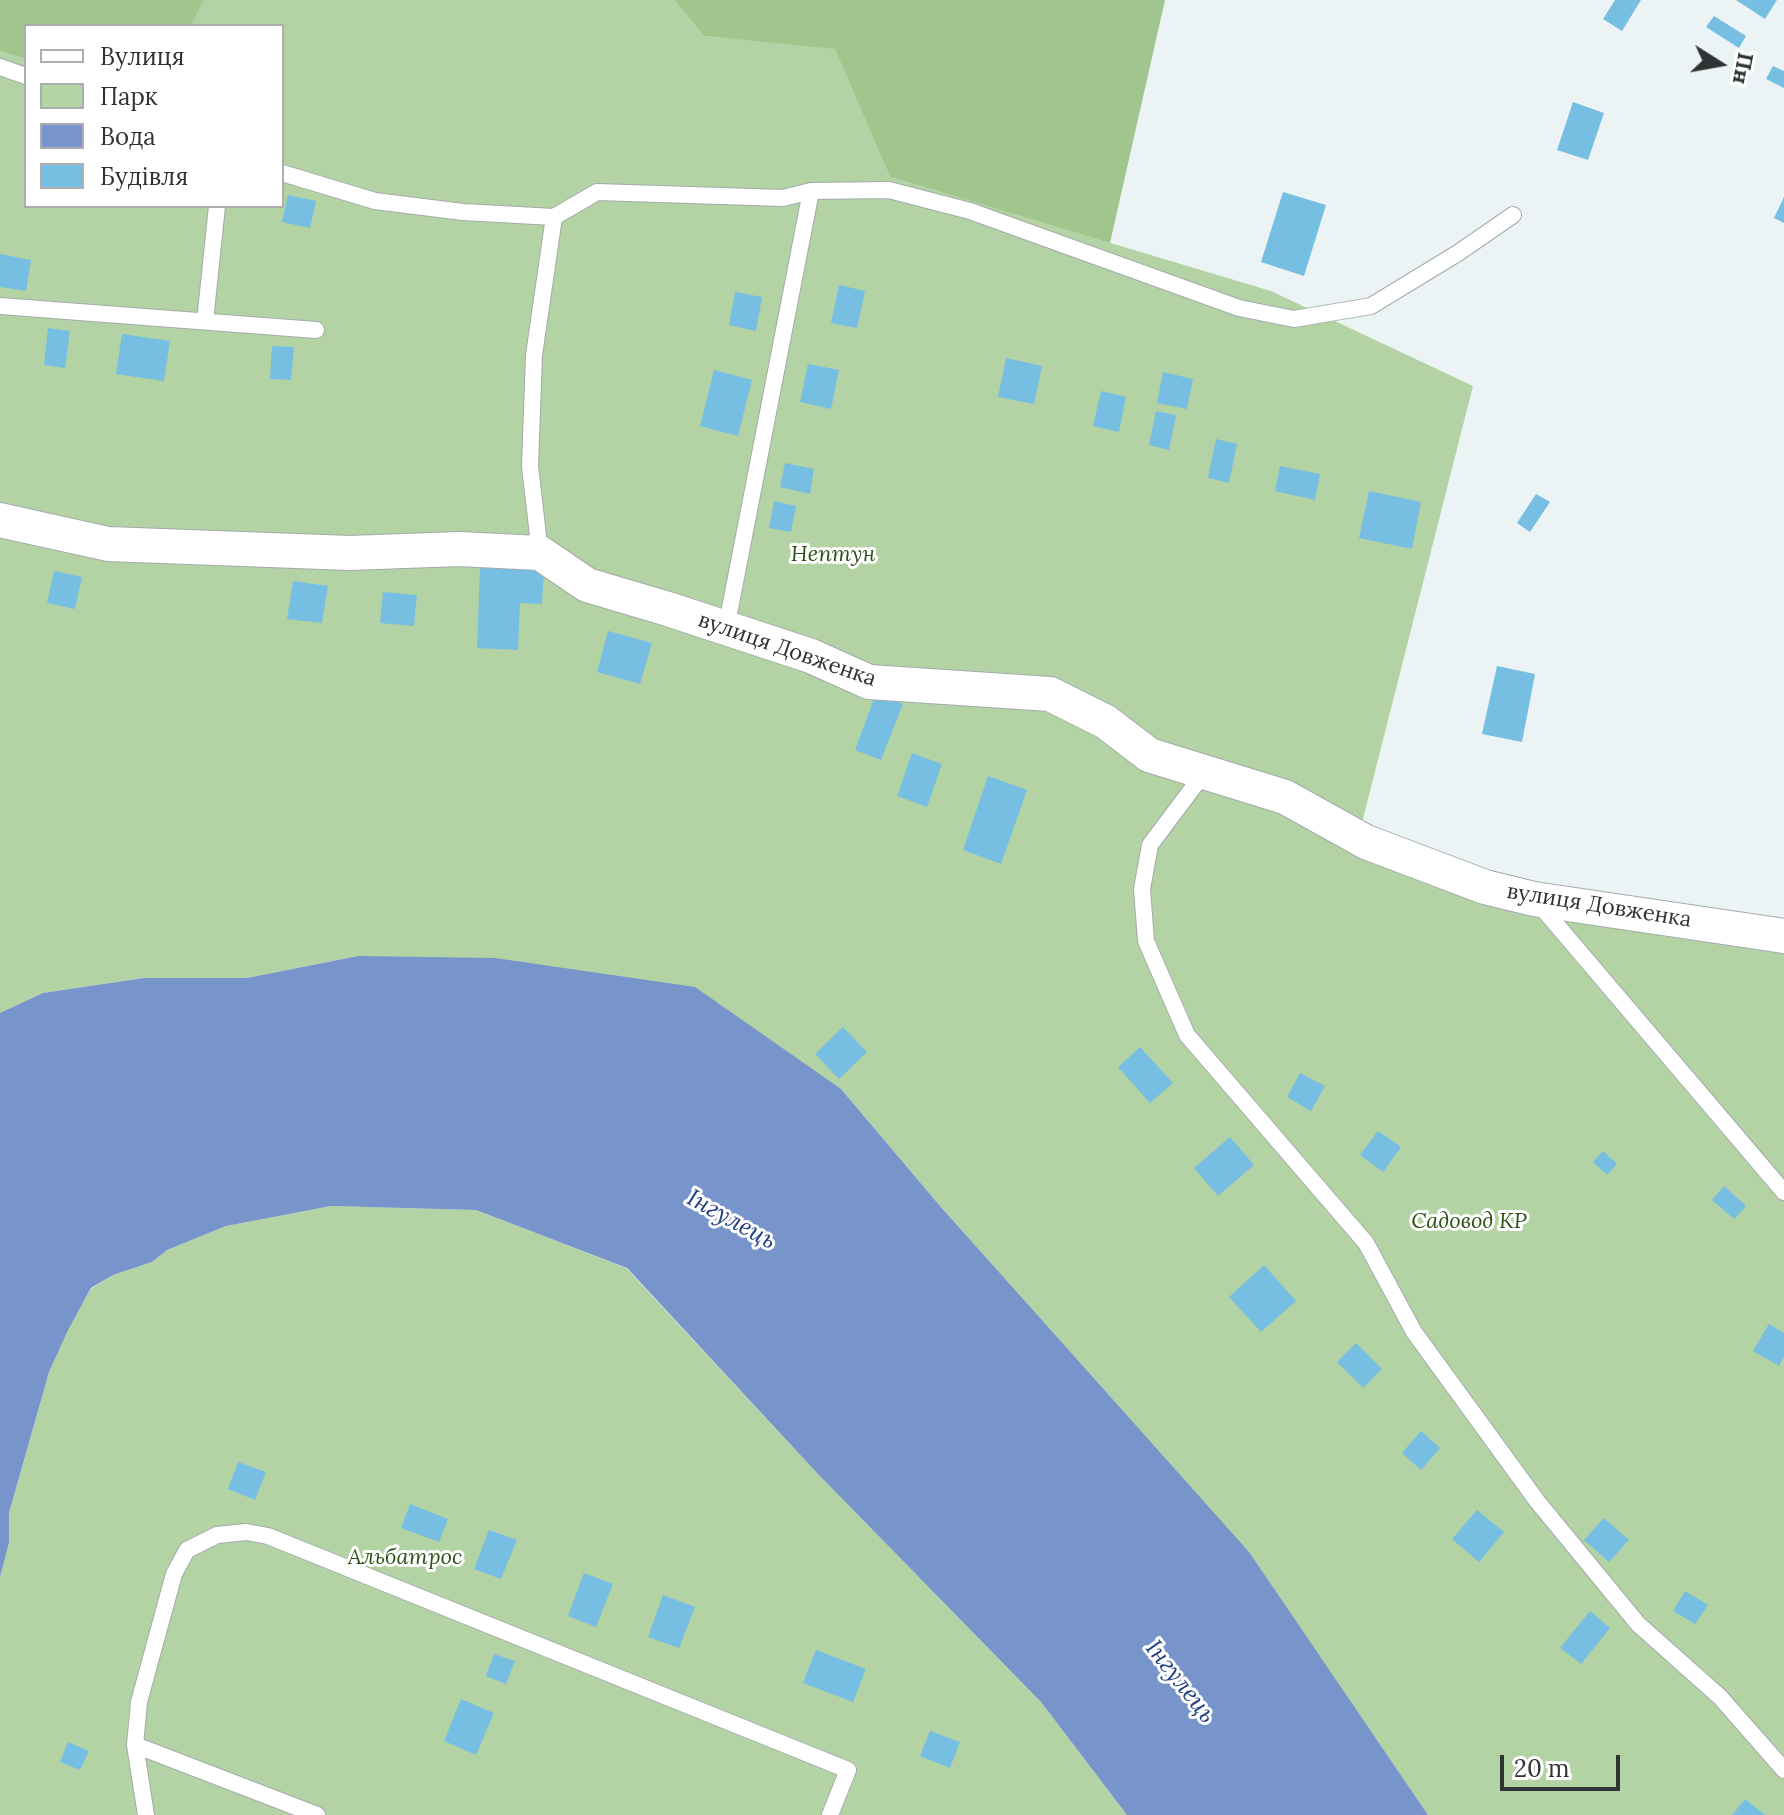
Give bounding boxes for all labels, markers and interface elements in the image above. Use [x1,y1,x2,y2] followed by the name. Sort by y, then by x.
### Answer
[24,24,284,208] legend
[1680,24,1760,104] north arrow
[100,41,185,72] text: Вулиця
[1727,50,1760,87] text: Пн
[100,81,158,112] text: Парк
[100,121,156,152] text: Вода
[100,161,188,192] text: Будівля
[791,542,875,568] park label: Нептун
[695,607,879,693] street label: вулиця Довженка
[1505,878,1693,934] street label: вулиця Довженка
[682,1184,780,1256] water label: Інгулець
[1411,1209,1527,1235] park label: Садовод КР
[348,1545,462,1571] park label: Альбатрос
[1139,1635,1221,1729] water label: Інгулець
[1504,1739,1624,1789] scale bar
[1514,1753,1570,1784] text: 20 m

